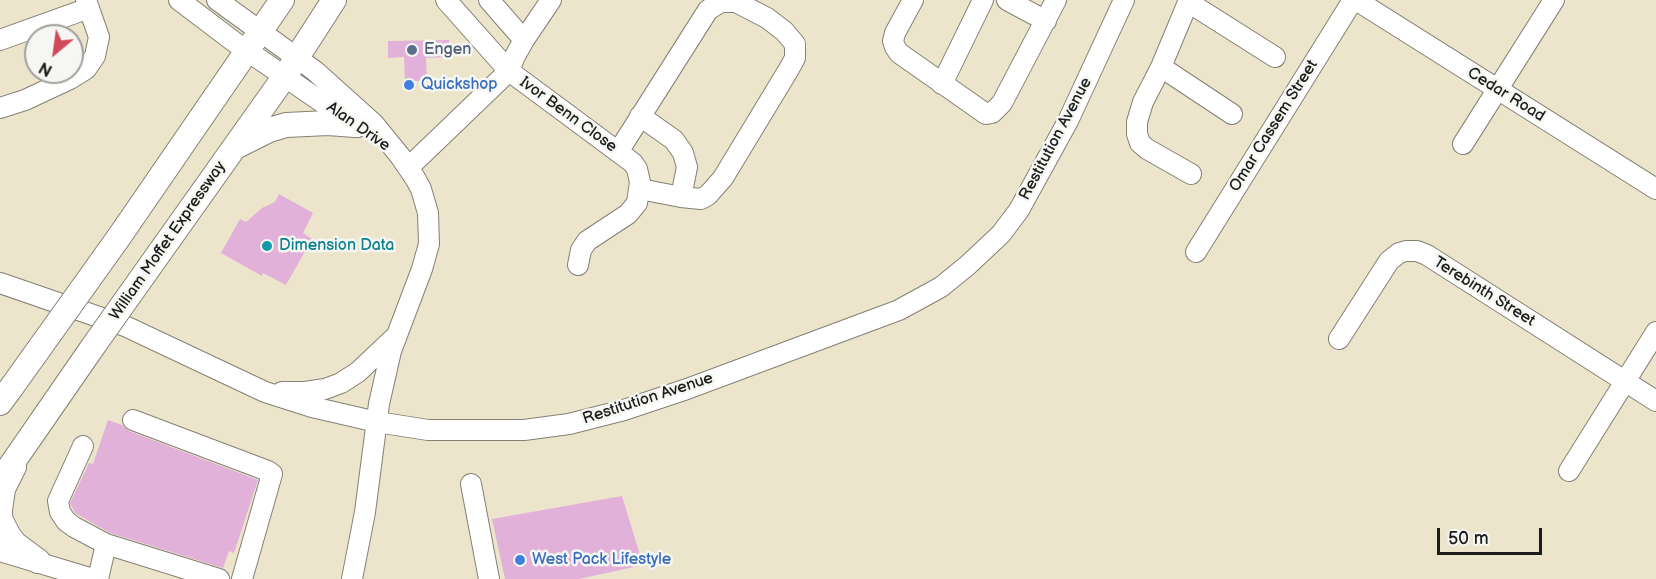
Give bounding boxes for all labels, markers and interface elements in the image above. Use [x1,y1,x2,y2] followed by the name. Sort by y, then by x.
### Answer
[24,24,84,84] north arrow
[424,40,471,60] place label: Engen
[405,43,419,57] marker: Engen
[36,57,56,80] text: N
[1226,57,1322,195] street label: Omar Cassem Street
[1464,64,1548,126] street label: Cedar Road
[516,73,620,157] street label: Ivor Benn Close
[1016,74,1096,204] street label: Restitution Avenue
[421,75,498,95] place label: Quickshop
[402,78,416,92] marker: Quickshop
[322,98,394,156] street label: Alan Drive
[106,158,230,324] street label: William Moffet Expressway
[279,236,394,256] place label: Dimension Data
[260,239,274,253] marker: Dimension Data
[1430,253,1538,331] street label: Terebinth Street
[580,369,716,429] street label: Restitution Avenue
[1440,516,1545,554] scale bar
[1448,528,1489,549] text: 50 m
[532,550,671,570] place label: West Pack Lifestyle
[513,553,527,567] marker: West Pack Lifestyle

